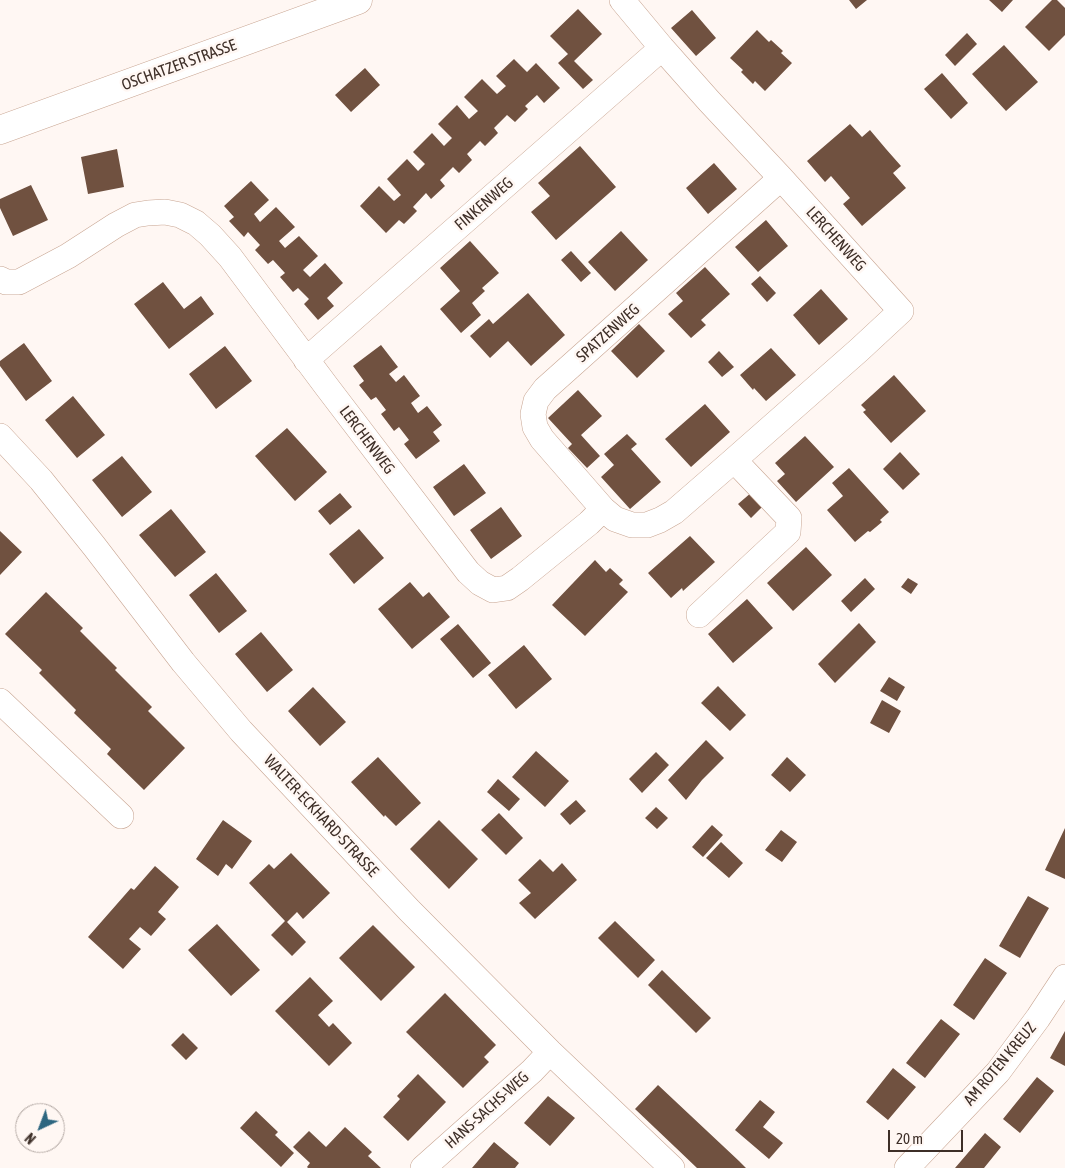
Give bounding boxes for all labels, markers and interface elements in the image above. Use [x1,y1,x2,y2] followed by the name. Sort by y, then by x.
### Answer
[119,35,239,95] street label: OSCHATZER STRASSE
[451,173,517,235] street label: FINKENWEG
[802,203,870,275] street label: LERCHENWEG
[572,300,644,366] street label: SPATZENWEG
[335,402,399,478] street label: LERCHENWEG
[260,751,382,881] street label: WALTER-ECKHARD-STRASSE
[960,1019,1040,1109] street label: AM ROTEN KREUZ
[441,1067,533,1153] street label: HANS-SACHS-WEG
[15,1103,65,1153] north arrow
[890,1120,965,1152] scale bar
[22,1130,39,1147] text: N
[896,1130,923,1147] text: 20 m

